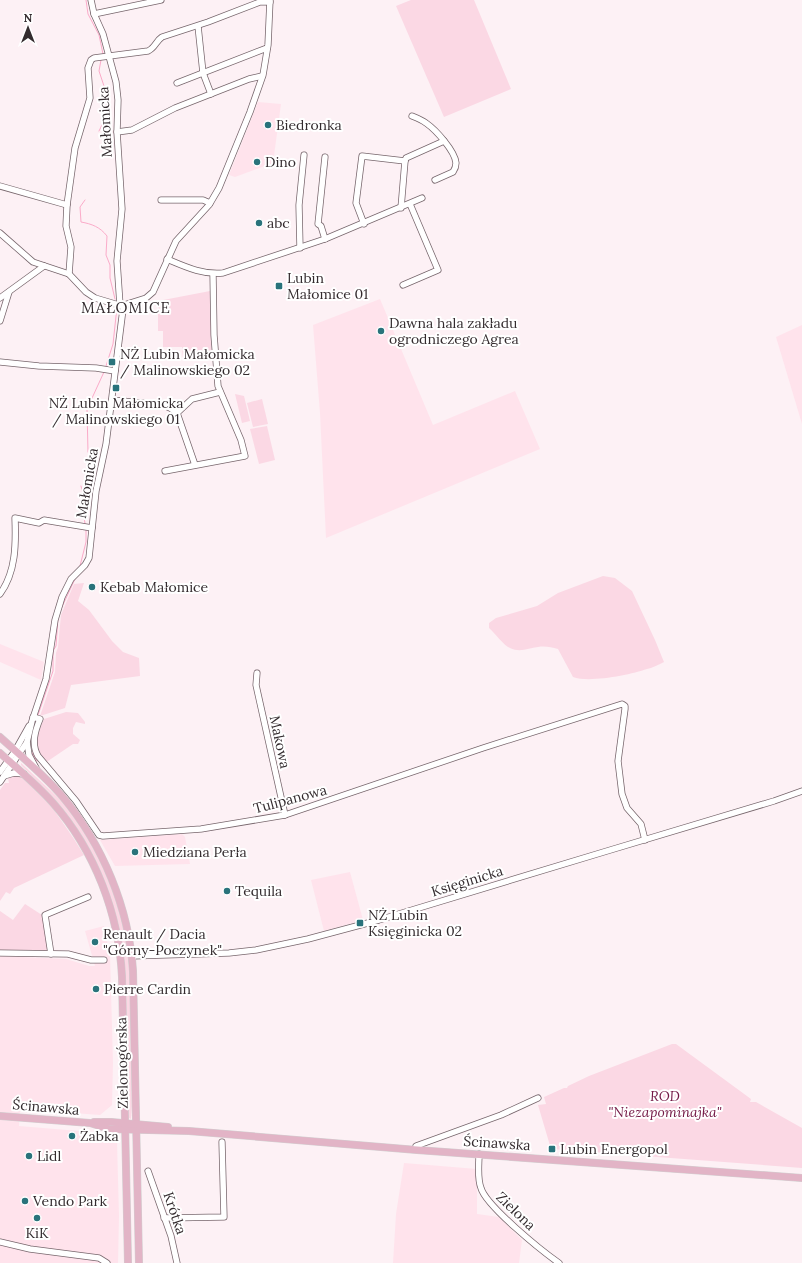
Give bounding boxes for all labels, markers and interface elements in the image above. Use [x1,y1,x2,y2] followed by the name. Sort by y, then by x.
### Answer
[8,8,48,48] north arrow
[24,11,33,25] text: N
[94,86,116,158] street label: Małomicka
[276,116,342,134] place label: Biedronka
[263,120,273,130] marker: Biedronka
[265,153,296,171] place label: Dino
[252,157,262,167] marker: Dino
[267,214,290,232] place label: abc
[254,218,264,228] marker: abc
[287,269,368,303] place label: Lubin Małomice 01
[274,281,284,291] marker: Lubin Małomice 01
[81,298,171,317] district label: MAŁOMICE
[389,314,519,348] place label: Dawna hala zakładu ogrodniczego Agrea
[376,326,386,336] marker: Dawna hala zakładu ogrodniczego Agrea
[120,345,255,379] place label: NŻ Lubin Małomicka / Malinowskiego 02
[107,357,117,367] marker: NŻ Lubin Małomicka / Malinowskiego 02
[111,383,121,393] marker: NŻ Lubin Małomicka / Malinowskiego 01
[49,394,183,428] place label: NŻ Lubin Małomicka / Malinowskiego 01
[72,446,102,520] street label: Małomicka
[100,578,208,596] place label: Kebab Małomice
[87,582,97,592] marker: Kebab Małomice
[266,714,294,770] street label: Makowa
[251,781,329,817] street label: Tulipanowa
[143,843,247,861] place label: Miedziana Perła
[130,847,140,857] marker: Miedziana Perła
[429,862,505,900] street label: Księginicka
[235,882,282,900] place label: Tequila
[222,886,232,896] marker: Tequila
[368,906,462,940] place label: NŻ Lubin Księginicka 02
[355,918,365,928] marker: NŻ Lubin Księginicka 02
[103,925,222,959] place label: Renault / Dacia "Górny-Poczynek"
[90,937,100,947] marker: Renault / Dacia "Górny-Poczynek"
[104,980,192,998] place label: Pierre Cardin
[91,984,101,994] marker: Pierre Cardin
[112,1017,132,1109] street label: Zielonogórska
[608,1087,722,1121] park label: ROD "Niezapominajka"
[12,1095,80,1119] street label: Ścinawska
[80,1127,119,1145] place label: Żabka
[67,1131,77,1141] marker: Żabka
[463,1132,531,1154] street label: Ścinawska
[560,1140,668,1158] place label: Lubin Energopol
[547,1144,557,1154] marker: Lubin Energopol
[37,1147,61,1165] place label: Lidl
[24,1151,34,1161] marker: Lidl
[493,1188,539,1234] street label: Zielona
[159,1189,191,1237] street label: Krótka
[32,1192,108,1210] place label: Vendo Park
[20,1196,30,1206] marker: Vendo Park
[32,1213,42,1223] marker: KiK
[26,1224,49,1242] place label: KiK

